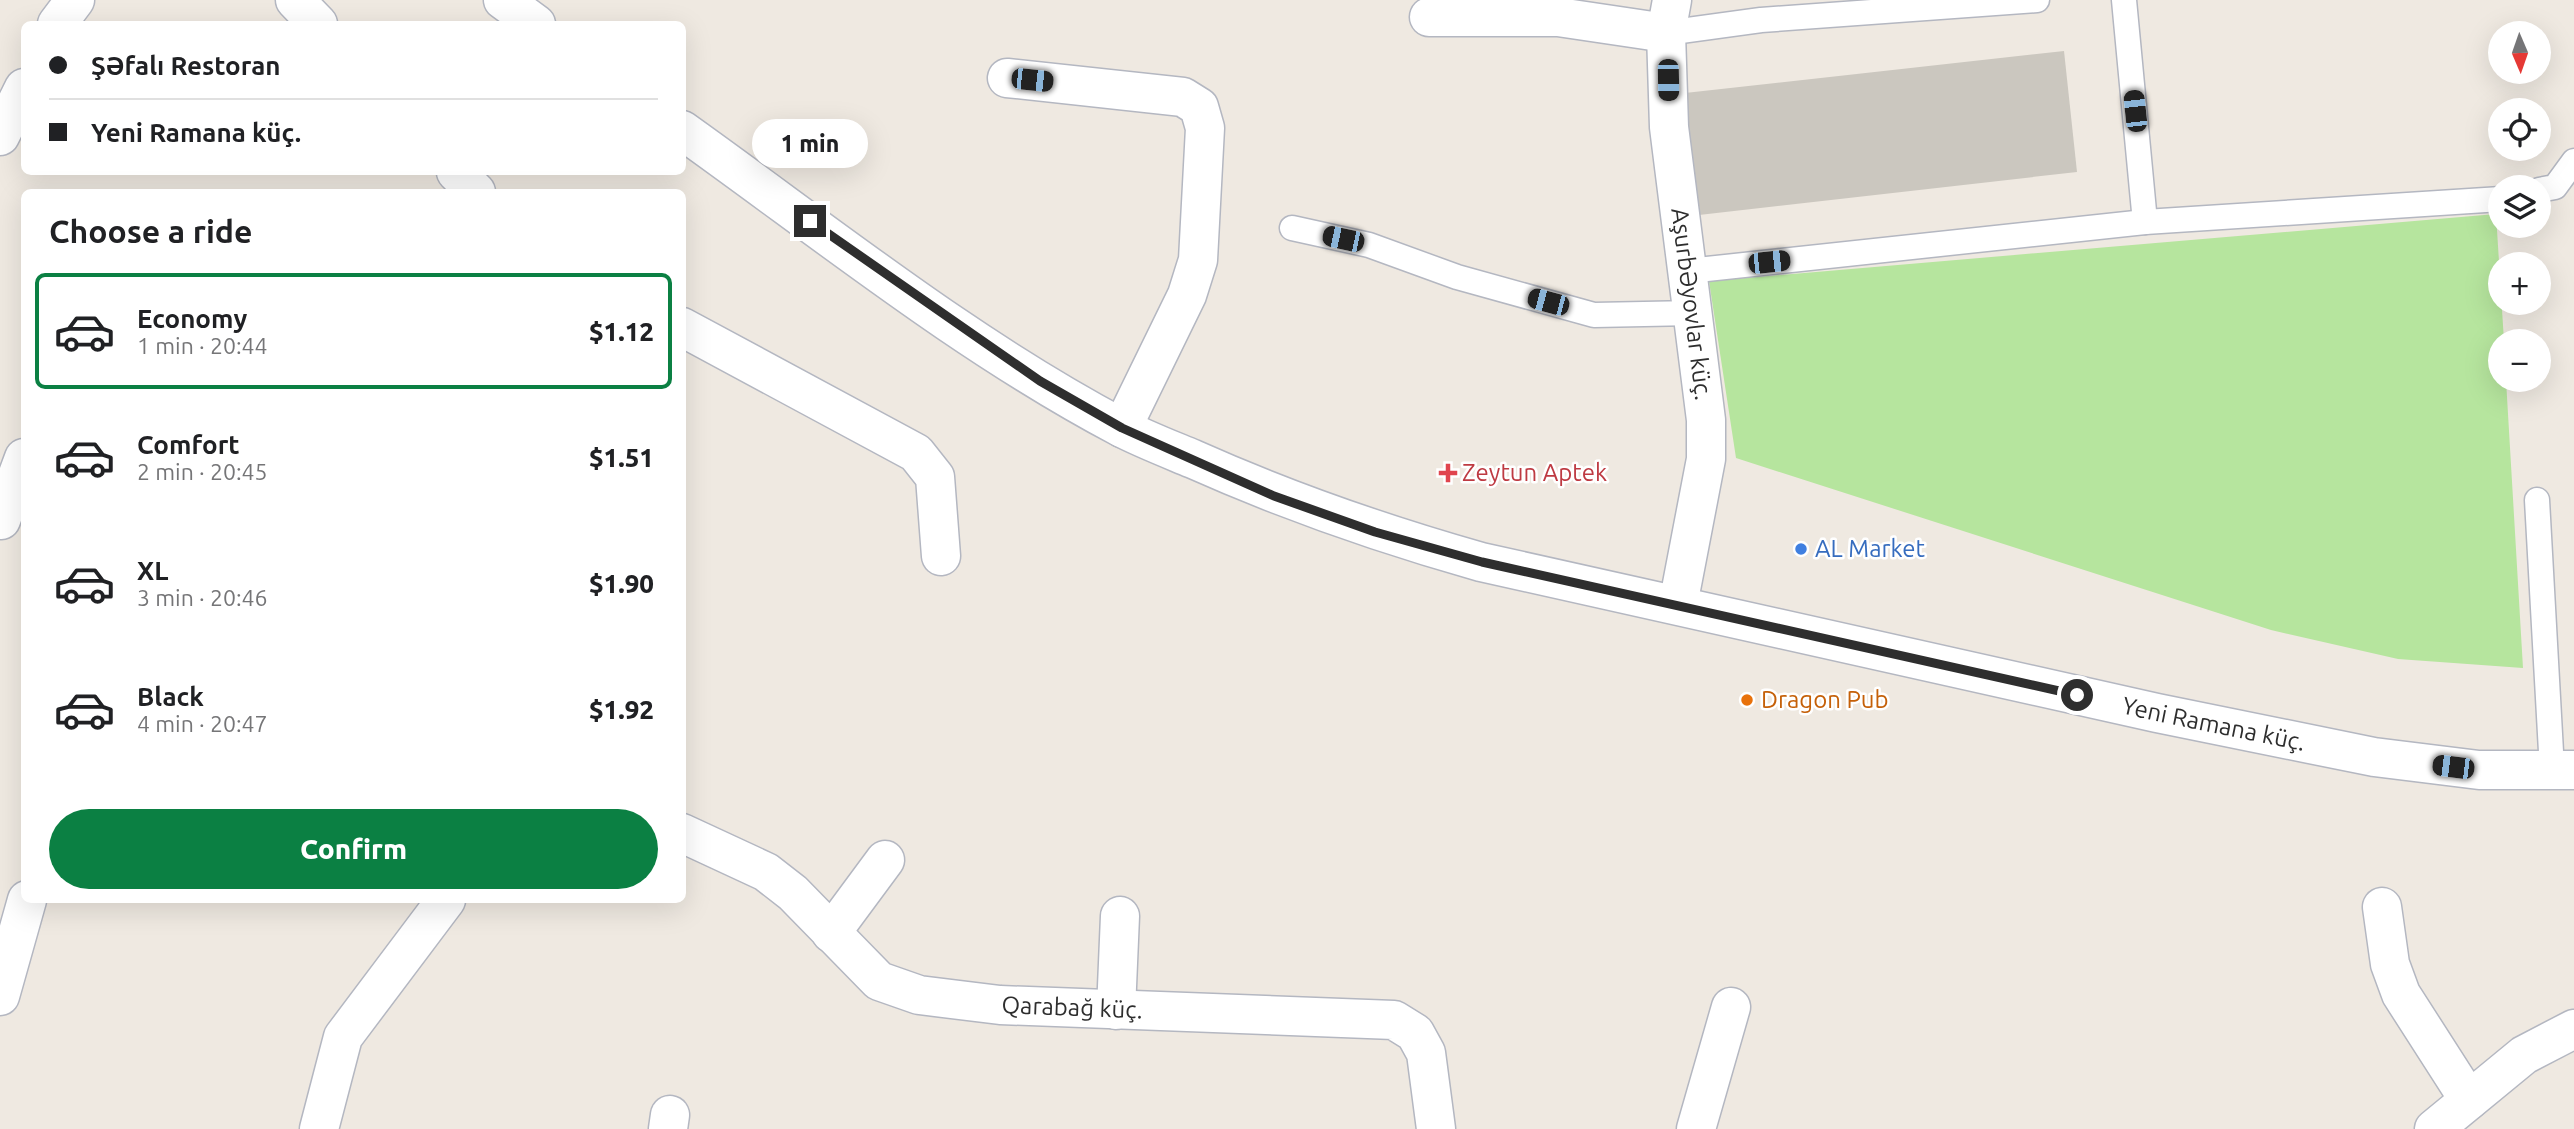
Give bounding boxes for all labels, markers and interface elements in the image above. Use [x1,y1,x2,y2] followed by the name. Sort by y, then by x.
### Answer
[2488,21,2552,84] north arrow
[2488,21,2551,392] map controls
[91,51,281,80] text: Şəfalı Restoran
[1658,59,1679,101] car
[1011,67,1054,93] car
[2123,89,2148,133] car
[2488,98,2551,161] button: locate
[91,118,301,147] text: Yeni Ramana küç.
[752,120,868,168] callout: 1 min
[781,131,839,156] text: 1 min
[2488,175,2551,238] button: layers
[794,205,826,237] route end
[1666,206,1717,402] street label: Aşurbəyovlar küç.
[49,213,252,249] text: Choose a ride
[1321,224,1366,254] car
[1748,249,1791,275] car
[2488,252,2551,315] button: +
[1525,286,1572,318] car
[53,300,116,363] icon: car
[137,304,247,333] text: Economy
[589,317,654,346] text: $1.12
[2488,329,2551,392] button: −
[137,333,268,358] text: 1 min · 20:44
[53,426,116,489] icon: car
[137,430,240,459] text: Comfort
[589,443,654,472] text: $1.51
[137,459,268,484] text: 2 min · 20:45
[1462,459,1607,486] place label: Zeytun Aptek
[1440,465,1456,481] marker: Zeytun Aptek
[1815,535,1926,562] place label: AL Market
[1793,541,1809,557] marker: AL Market
[53,552,116,615] icon: car
[137,556,168,585] text: XL
[589,569,654,598] text: $1.90
[137,585,268,610] text: 3 min · 20:46
[53,678,116,741] icon: car
[2061,679,2093,711] route start
[137,682,204,711] text: Black
[1761,686,1889,713] place label: Dragon Pub
[1739,692,1755,708] marker: Dragon Pub
[2120,692,2308,756] street label: Yeni Ramana küç.
[589,695,654,724] text: $1.92
[137,711,268,736] text: 4 min · 20:47
[2431,754,2476,780] car
[49,809,658,889] button: Confirm
[1001,991,1143,1023] street label: Qarabağ küç.

